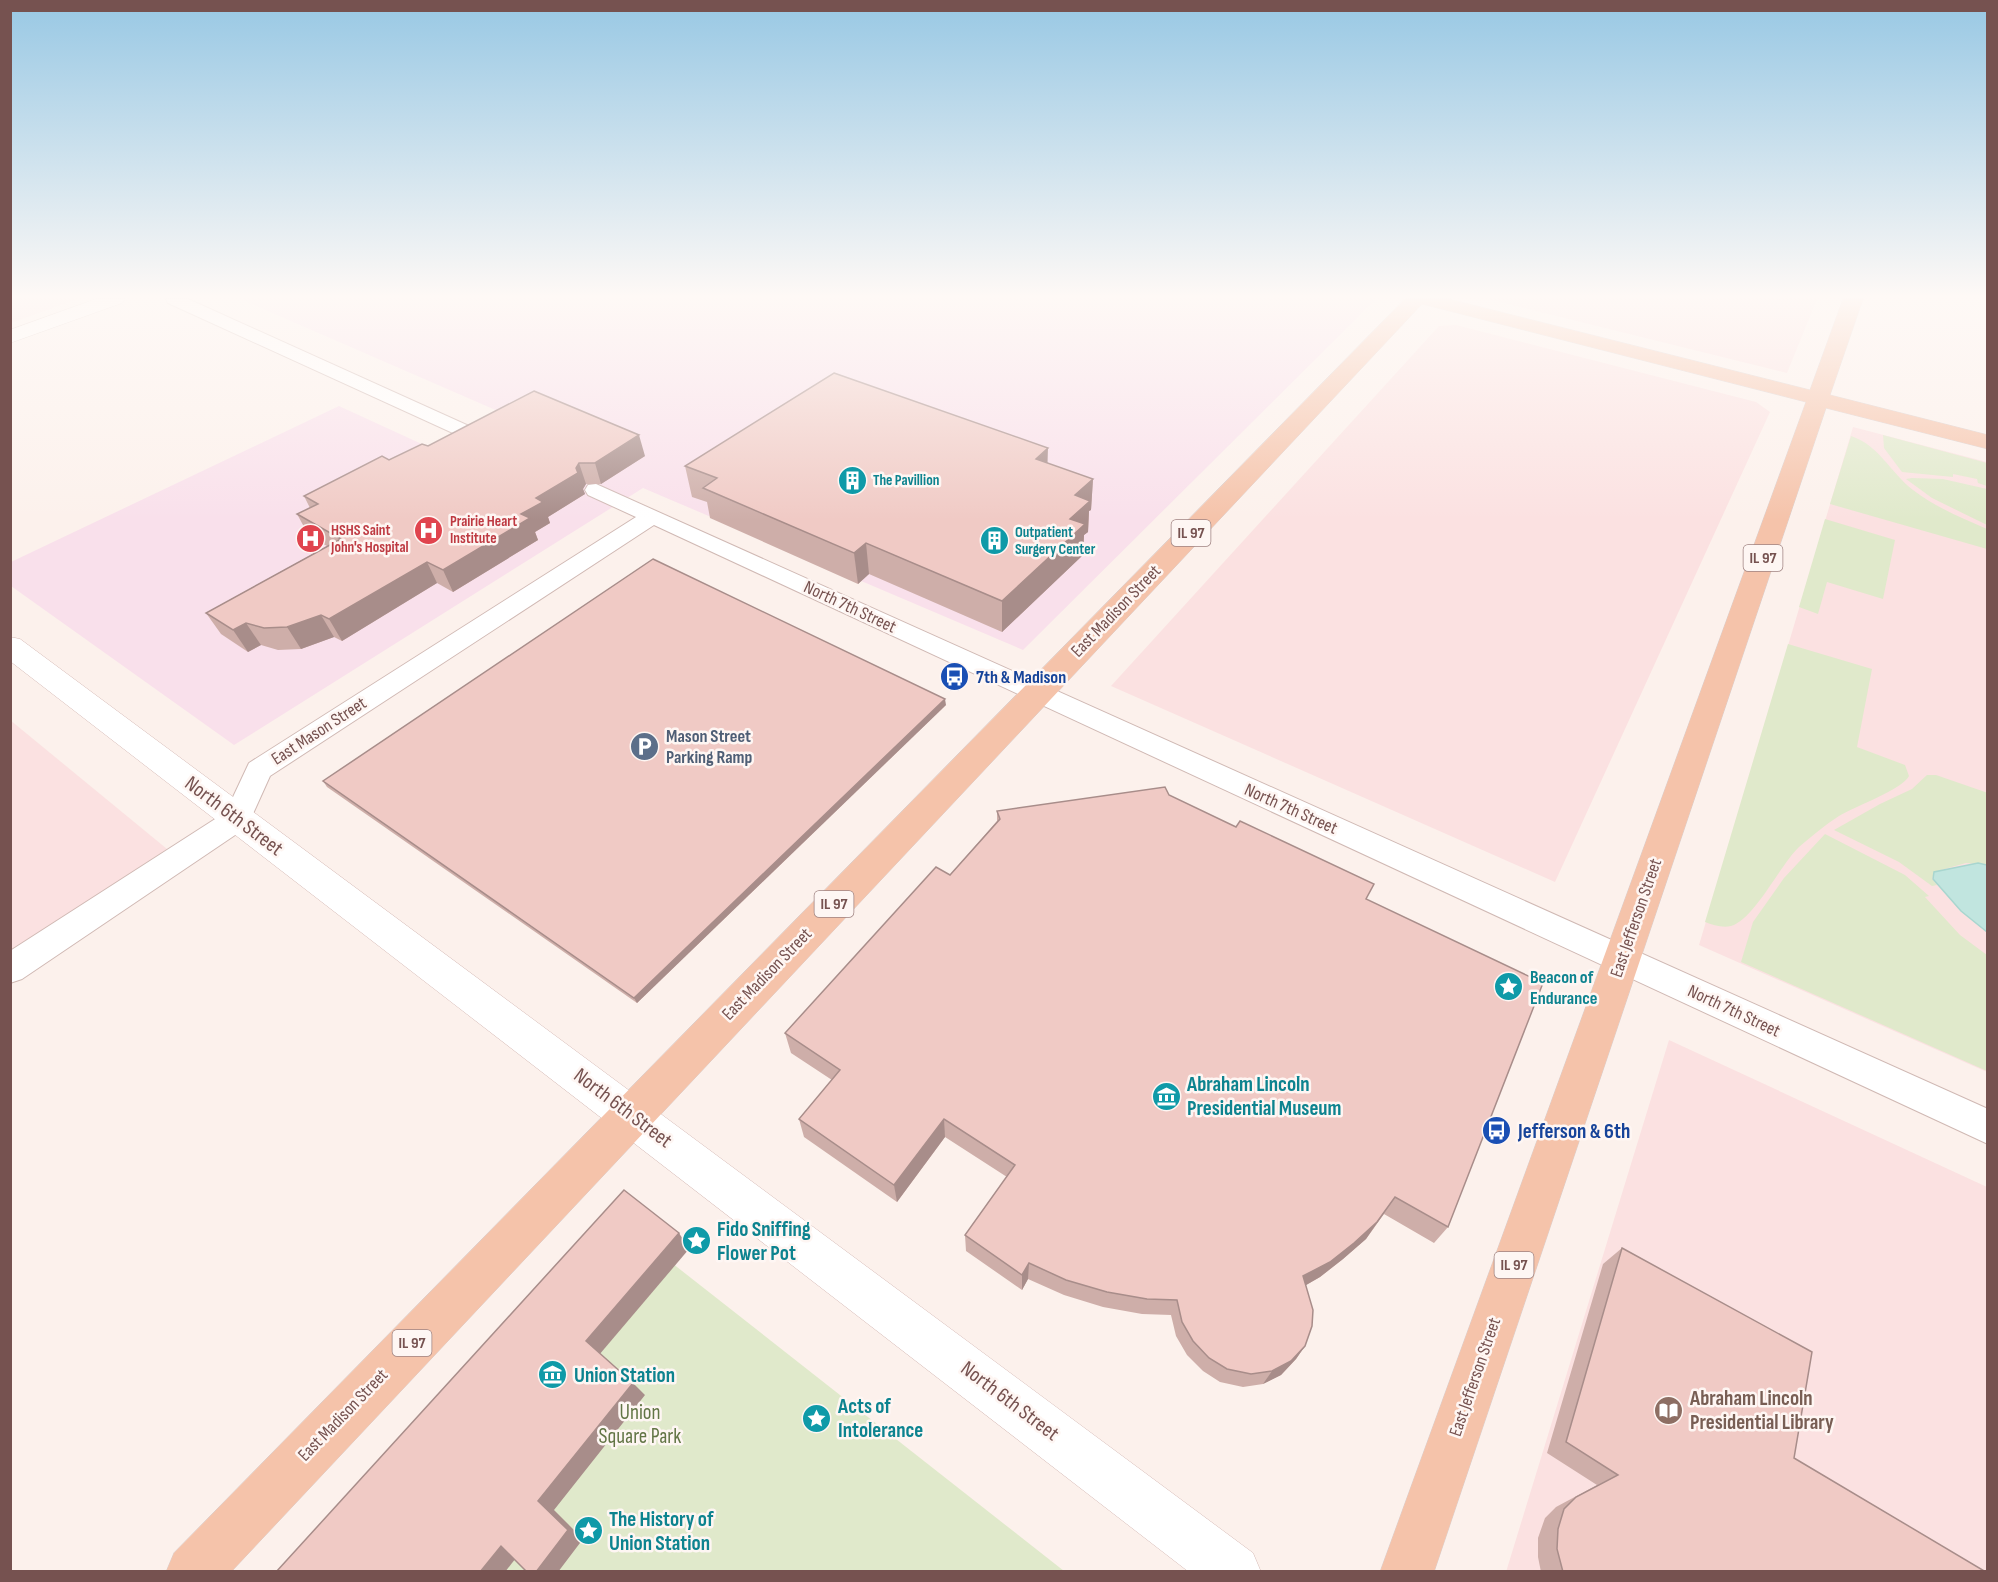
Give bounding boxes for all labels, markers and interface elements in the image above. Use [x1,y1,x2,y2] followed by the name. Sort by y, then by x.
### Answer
[836,464,868,496] building icon: The Pavillion
[873,471,939,490] place label: The Pavillion
[450,512,517,548] place label: Prairie Heart Institute
[413,514,445,546] hospital icon: Prairie Heart Institute
[1172,520,1210,546] road number: IL 97
[330,521,409,557] place label: HSHS Saint John's Hospital
[294,523,326,555] hospital icon: HSHS Saint John's Hospital
[1015,523,1096,559] place label: Outpatient Surgery Center
[978,525,1010,557] building icon: Outpatient Surgery Center
[1744,545,1782,571] road number: IL 97
[1067,560,1166,661] street label: East Madison Street
[800,576,900,638] street label: North 7th Street
[939,661,971,693] bus stop icon: 7th & Madison
[976,667,1066,688] place label: 7th & Madison
[268,692,371,769] street label: East Mason Street
[666,726,752,768] place label: Mason Street Parking Ramp
[629,730,661,762] parking icon: Mason Street Parking Ramp
[180,771,288,861] street label: North 6th Street
[1241,779,1341,839] street label: North 7th Street
[1606,855,1666,980] street label: East Jefferson Street
[814,891,854,917] road number: IL 97
[718,923,817,1024] street label: East Madison Street
[1530,967,1597,1009] place label: Beacon of Endurance
[1493,971,1525,1003] place icon: Beacon of Endurance
[1684,980,1784,1042] street label: North 7th Street
[569,1063,677,1153] street label: North 6th Street
[1186,1072,1341,1121] place label: Abraham Lincoln Presidential Museum
[1150,1080,1182,1112] museum icon: Abraham Lincoln Presidential Museum
[1481,1115,1513,1147] bus stop icon: Jefferson & 6th
[1517,1119,1630,1144] place label: Jefferson & 6th
[717,1217,811,1266] place label: Fido Sniffing Flower Pot
[680,1225,712,1257] place icon: Fido Sniffing Flower Pot
[1494,1252,1534,1278] road number: IL 97
[1445,1314,1505,1439] street label: East Jefferson Street
[392,1330,432,1356] road number: IL 97
[956,1356,1064,1446] street label: North 6th Street
[537,1359,569,1391] museum icon: Union Station
[574,1363,675,1388] place label: Union Station
[294,1364,393,1465] street label: East Madison Street
[1689,1386,1834,1435] place label: Abraham Lincoln Presidential Library
[837,1394,923,1443] place label: Acts of Intolerance
[1653,1394,1685,1426] library icon: Abraham Lincoln Presidential Library
[599,1400,681,1449] park label: Union Square Park
[801,1402,833,1434] place icon: Acts of Intolerance
[609,1507,714,1556] place label: The History of Union Station
[572,1515,604,1547] place icon: The History of Union Station

